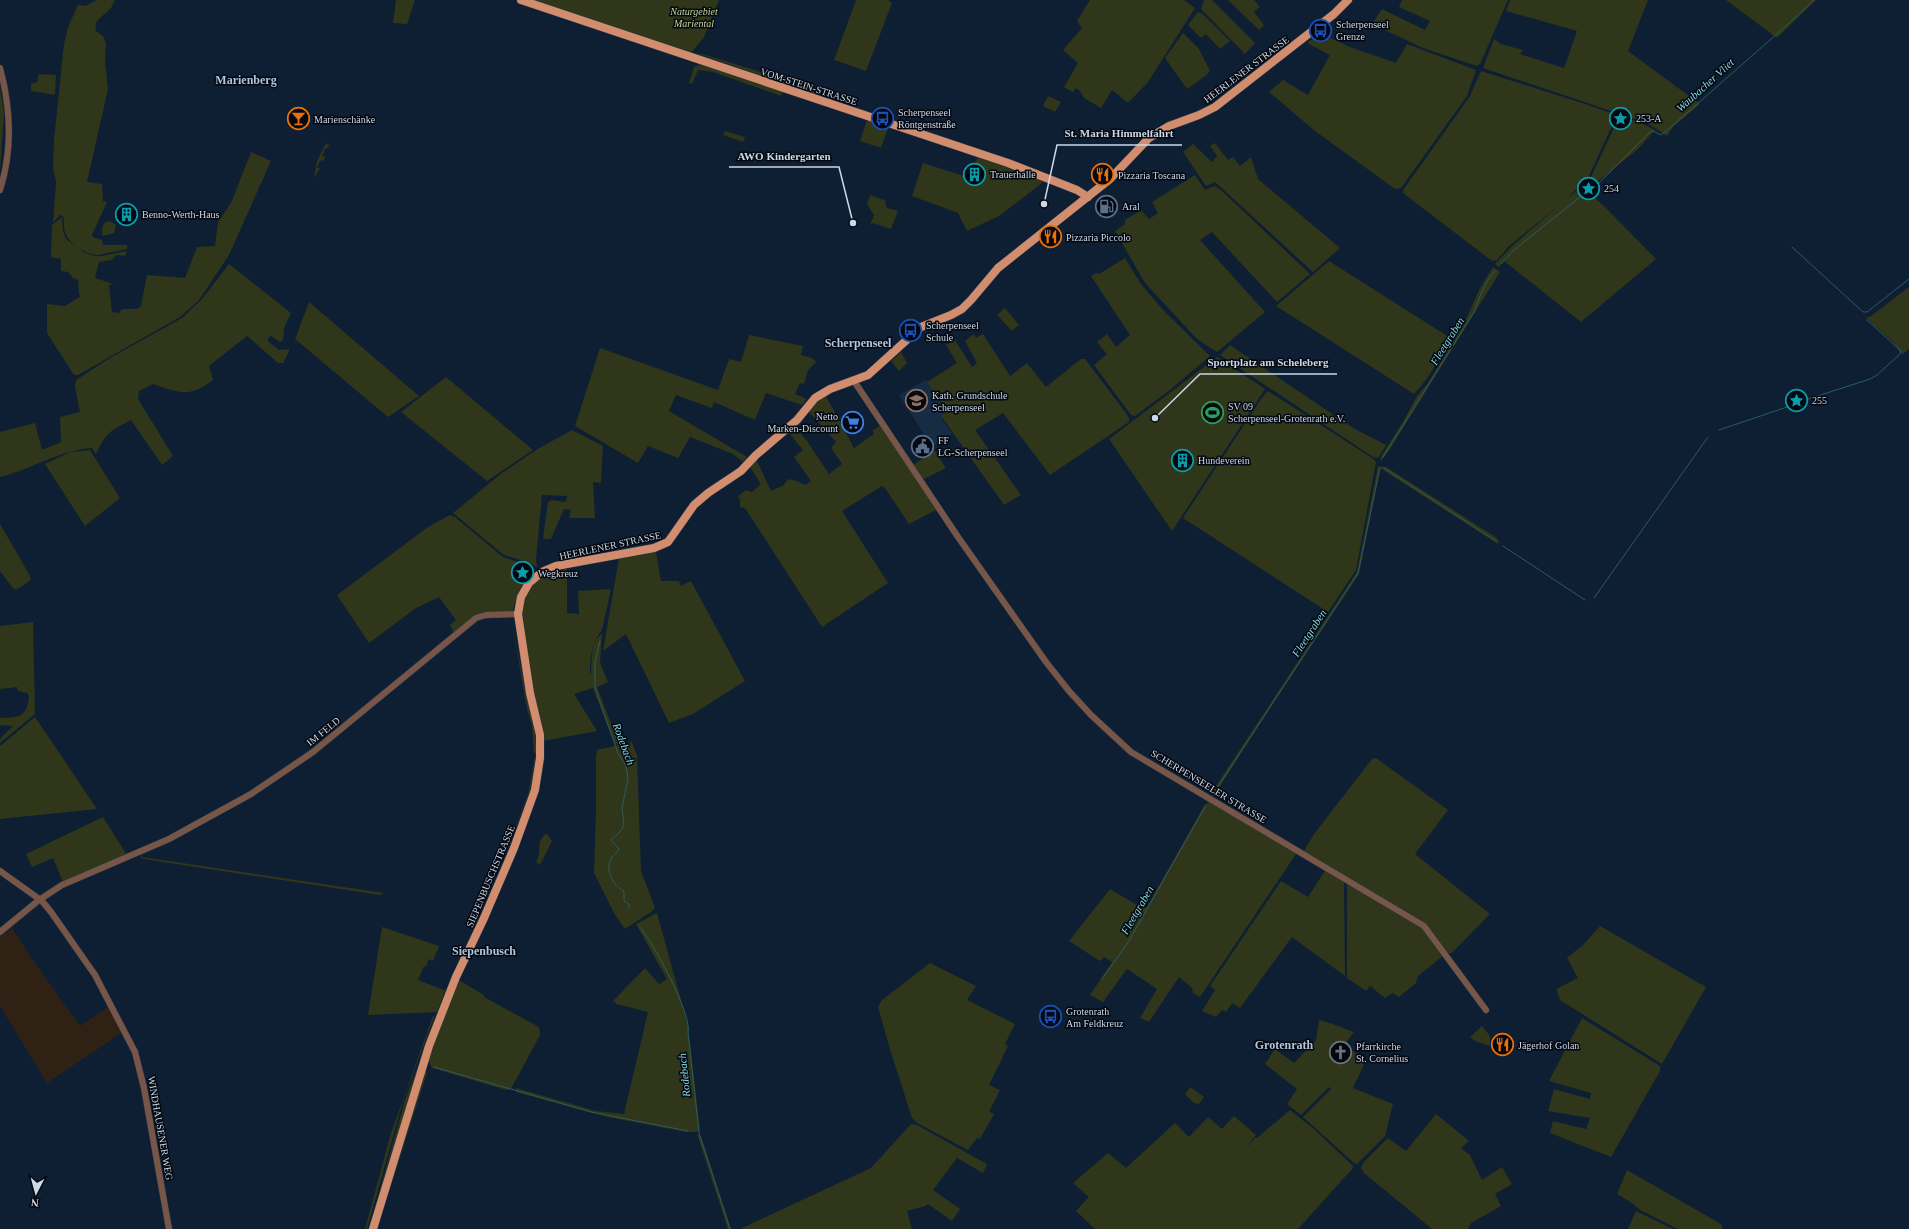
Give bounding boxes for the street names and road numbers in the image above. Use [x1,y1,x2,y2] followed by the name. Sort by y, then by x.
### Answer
[1202,34,1291,105] street label: HEERLENER STRASSE
[759,66,859,107] street label: VOM-STEIN-STRASSE
[558,529,662,562] street label: HEERLENER STRASSE
[304,715,342,748] street label: IM FELD
[1149,747,1269,825] street label: SCHERPENSEELER STRASSE
[464,823,517,929] street label: SIEPENBUSCHSTRASSE
[146,1075,175,1181] street label: WINDHAUSENER WEG

